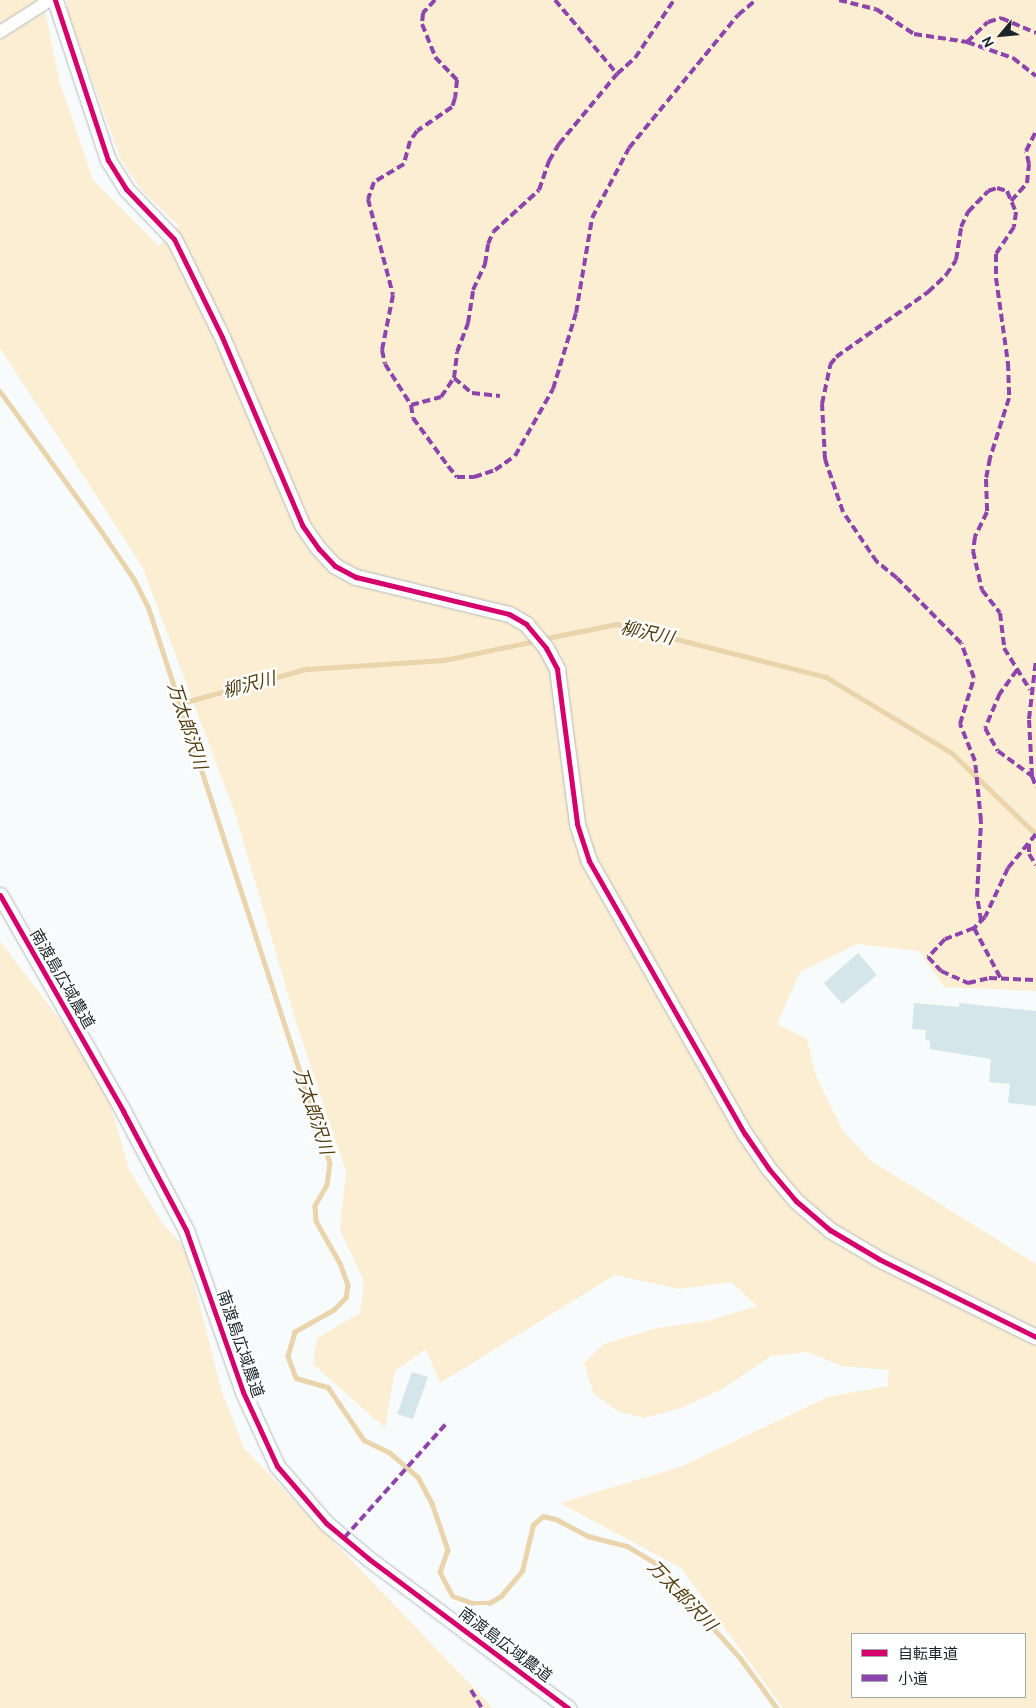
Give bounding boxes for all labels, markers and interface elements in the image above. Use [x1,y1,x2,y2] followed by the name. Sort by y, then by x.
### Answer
[976,10,1026,60] north arrow
[977,33,998,51] text: N
[618,617,676,649] water label: 柳沢川
[220,668,278,702] water label: 柳沢川
[163,680,211,772] water label: 万太郎沢川
[26,926,98,1032] street label: 南渡島広域農道
[289,1065,337,1157] water label: 万太郎沢川
[213,1288,267,1400] street label: 南渡島広域農道
[643,1556,721,1636] water label: 万太郎沢川
[454,1604,556,1686] street label: 南渡島広域農道
[851,1633,1026,1698] legend
[898,1645,958,1663] text: 自転車道
[898,1670,928,1688] text: 小道

